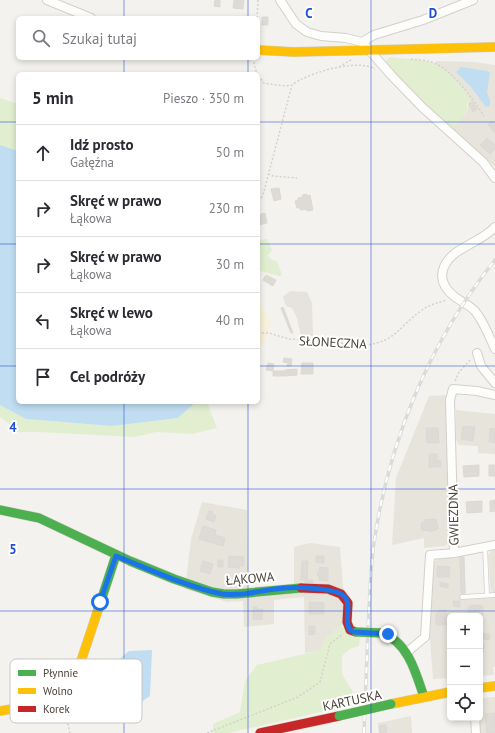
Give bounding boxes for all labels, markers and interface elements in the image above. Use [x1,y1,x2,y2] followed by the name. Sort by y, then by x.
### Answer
[305,5,313,22] text: C
[429,5,437,22] text: D
[16,16,260,60] search box
[30,27,52,49] icon: search
[62,29,137,48] text: Szukaj tutaj
[32,87,73,109] text: 5 min
[163,90,244,107] text: Pieszo · 350 m
[70,135,134,154] text: Idź prosto
[32,142,54,164] icon: ahead
[216,144,244,161] text: 50 m
[70,154,114,171] text: Gałęźna
[70,191,162,210] text: Skręć w prawo
[32,198,54,220] icon: right
[209,200,244,217] text: 230 m
[70,210,112,227] text: Łąkowa
[70,247,162,266] text: Skręć w prawo
[32,254,54,276] icon: right
[216,256,244,273] text: 30 m
[70,266,112,283] text: Łąkowa
[70,303,153,322] text: Skręć w lewo
[32,310,54,332] icon: left
[216,312,244,329] text: 40 m
[70,322,112,339] text: Łąkowa
[299,332,368,353] street label: SŁONECZNA
[32,366,54,388] icon: arrive
[70,367,145,386] text: Cel podróży
[9,419,17,436] text: 4
[444,484,463,546] street label: GWIEZDNA
[9,541,17,558] text: 5
[225,568,275,589] street label: ŁĄKOWA
[91,593,109,611] route start
[447,613,483,721] map controls
[447,613,483,649] button: +
[379,625,397,643] route end
[447,649,483,685] button: −
[10,659,142,723] legend
[43,666,78,680] text: Płynnie
[43,684,73,698] text: Wolno
[447,685,483,721] button: locate
[321,686,384,715] street label: KARTUSKA
[43,702,70,716] text: Korek

